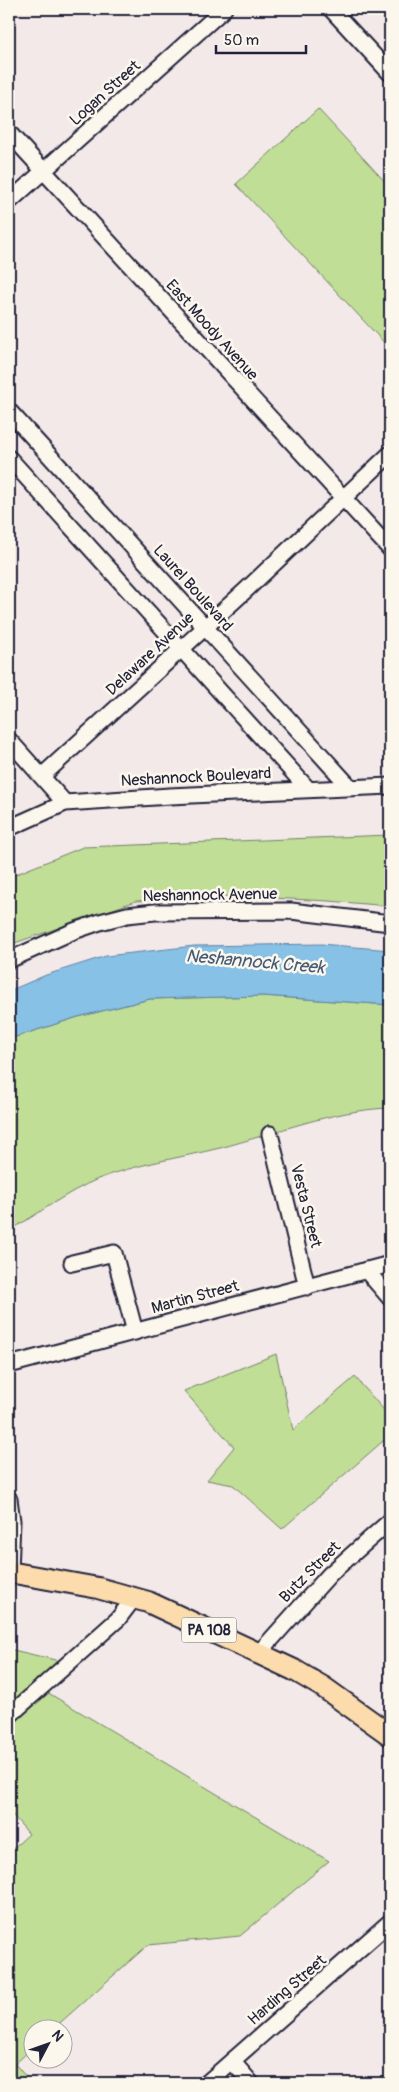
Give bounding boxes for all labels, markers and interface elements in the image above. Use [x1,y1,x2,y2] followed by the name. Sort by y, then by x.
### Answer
[216,22,306,54] scale bar
[224,31,259,50] text: 50 m
[65,56,145,130] street label: Logan Street
[161,275,263,385] street label: East Moody Avenue
[149,540,237,636] street label: Laurel Boulevard
[102,608,198,700] street label: Delaware Avenue
[120,763,272,791] street label: Neshannock Boulevard
[142,884,278,906] street label: Neshannock Avenue
[185,944,327,980] water label: Neshannock Creek
[286,1162,326,1250] street label: Vesta Street
[149,1276,241,1318] street label: Martin Street
[275,1537,345,1607] street label: Butz Street
[182,1618,236,1642] road number: PA 108
[244,1950,331,2030] street label: Harding Street
[22,2020,72,2070] north arrow
[48,2027,67,2045] text: N

